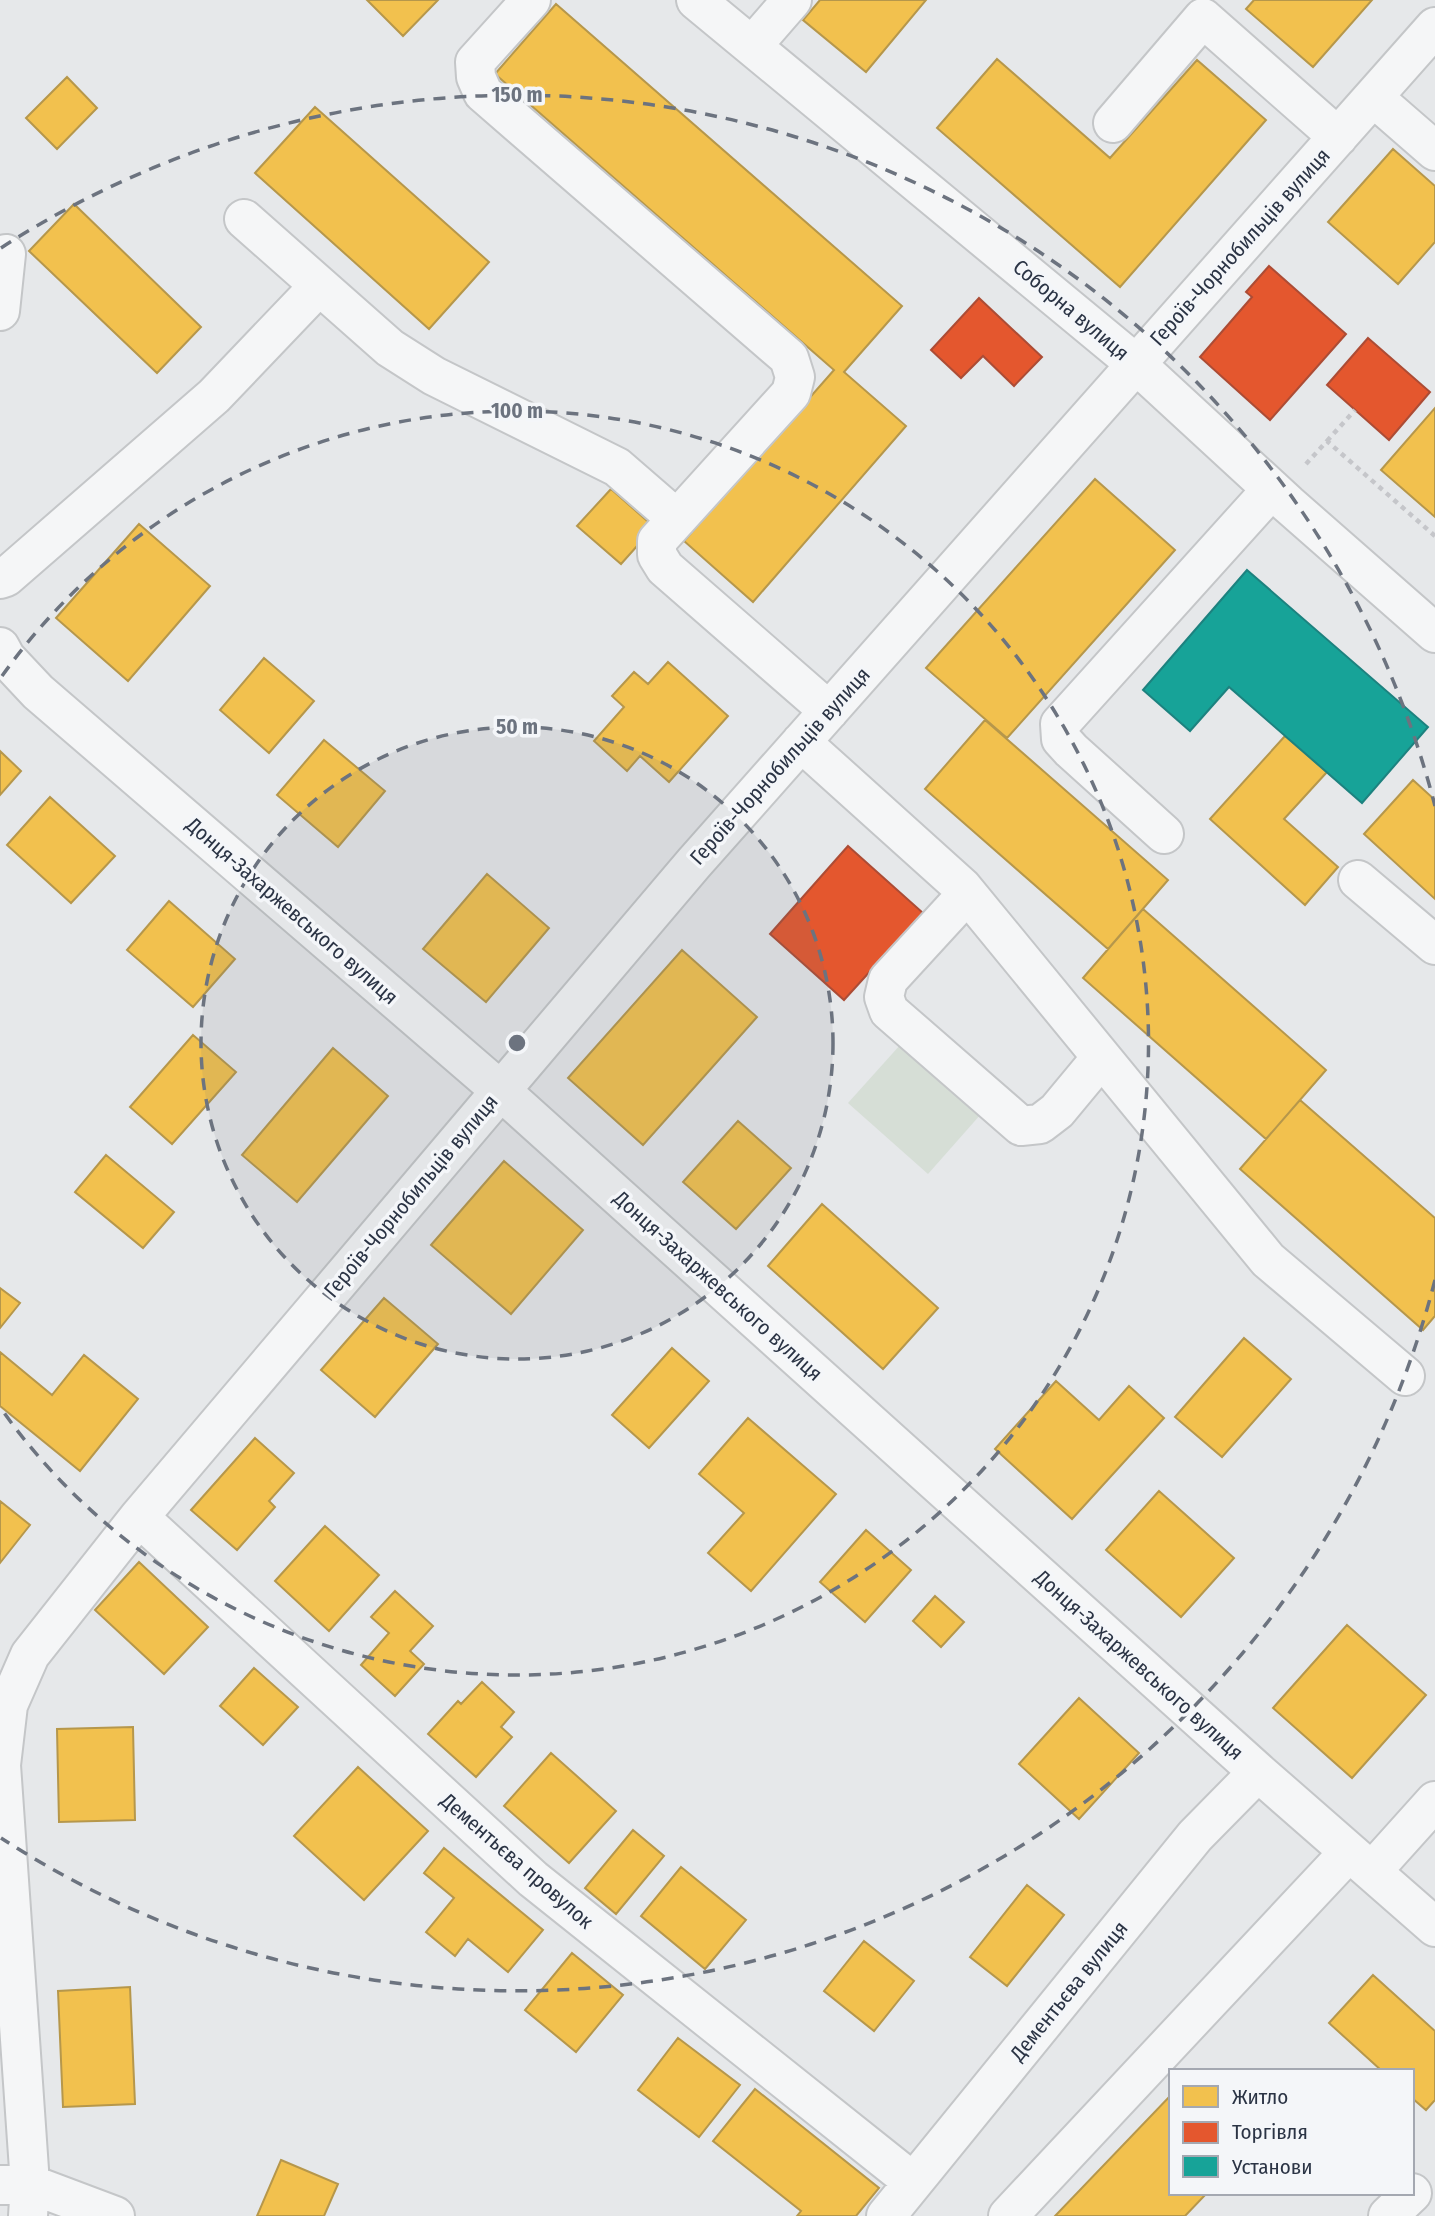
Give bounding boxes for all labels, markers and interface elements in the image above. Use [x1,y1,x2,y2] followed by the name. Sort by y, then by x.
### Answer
[491,82,543,108] text: 150 m
[1144,143,1336,351] street label: Героїв-Чорнобильців вулиця
[1008,254,1134,366] street label: Соборна вулиця
[491,398,543,424] text: 100 m
[684,662,876,870] street label: Героїв-Чорнобильців вулиця
[496,714,538,740] text: 50 m
[180,811,403,1010] street label: Донця-Захаржевського вулиця
[505,1031,529,1055] centre of rings
[318,1089,504,1303] street label: Героїв-Чорнобильців вулиця
[607,1185,828,1387] street label: Донця-Захаржевського вулиця
[1028,1564,1249,1766] street label: Донця-Захаржевського вулиця
[435,1787,599,1934] street label: Дементьєва провулок
[1004,1916,1133,2067] street label: Дементьєва вулиця
[1169,2069,1414,2195] legend
[1232,2084,1288,2110] text: Житло
[1232,2119,1308,2145] text: Торгівля
[1231,2154,1313,2180] text: Установи

